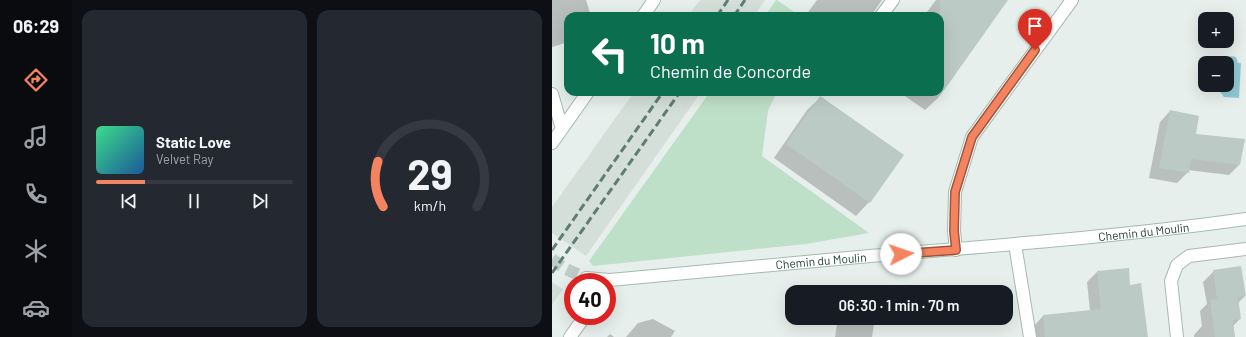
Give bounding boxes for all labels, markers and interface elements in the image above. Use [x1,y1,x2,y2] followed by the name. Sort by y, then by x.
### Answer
[1018,9,1052,50] pin
[1198,12,1234,92] map controls
[1198,12,1234,48] button: +
[13,15,59,37] text: 06:29
[1024,15,1046,37] icon: arrive
[650,26,705,60] text: 10 m
[584,28,636,80] icon: left
[1198,56,1234,92] button: −
[650,60,811,82] text: Chemin de Concorde
[22,66,50,94] icon: directions
[22,123,50,151] icon: music
[156,133,231,151] text: Static Love
[407,147,452,197] text: 29
[156,151,214,167] text: Velvet Ray
[22,180,50,208] icon: phone
[118,190,140,212] icon: previous
[183,190,205,212] icon: pause
[249,190,271,212] icon: next
[413,196,446,213] text: km/h
[1098,219,1190,243] street label: Chemin du Moulin
[880,233,922,275] position arrow
[22,237,50,265] icon: climate
[775,249,867,271] street label: Chemin du Moulin
[564,273,616,325] speed limit sign: 40
[22,294,50,322] icon: car
[838,296,960,314] text: 06:30 · 1 min · 70 m

